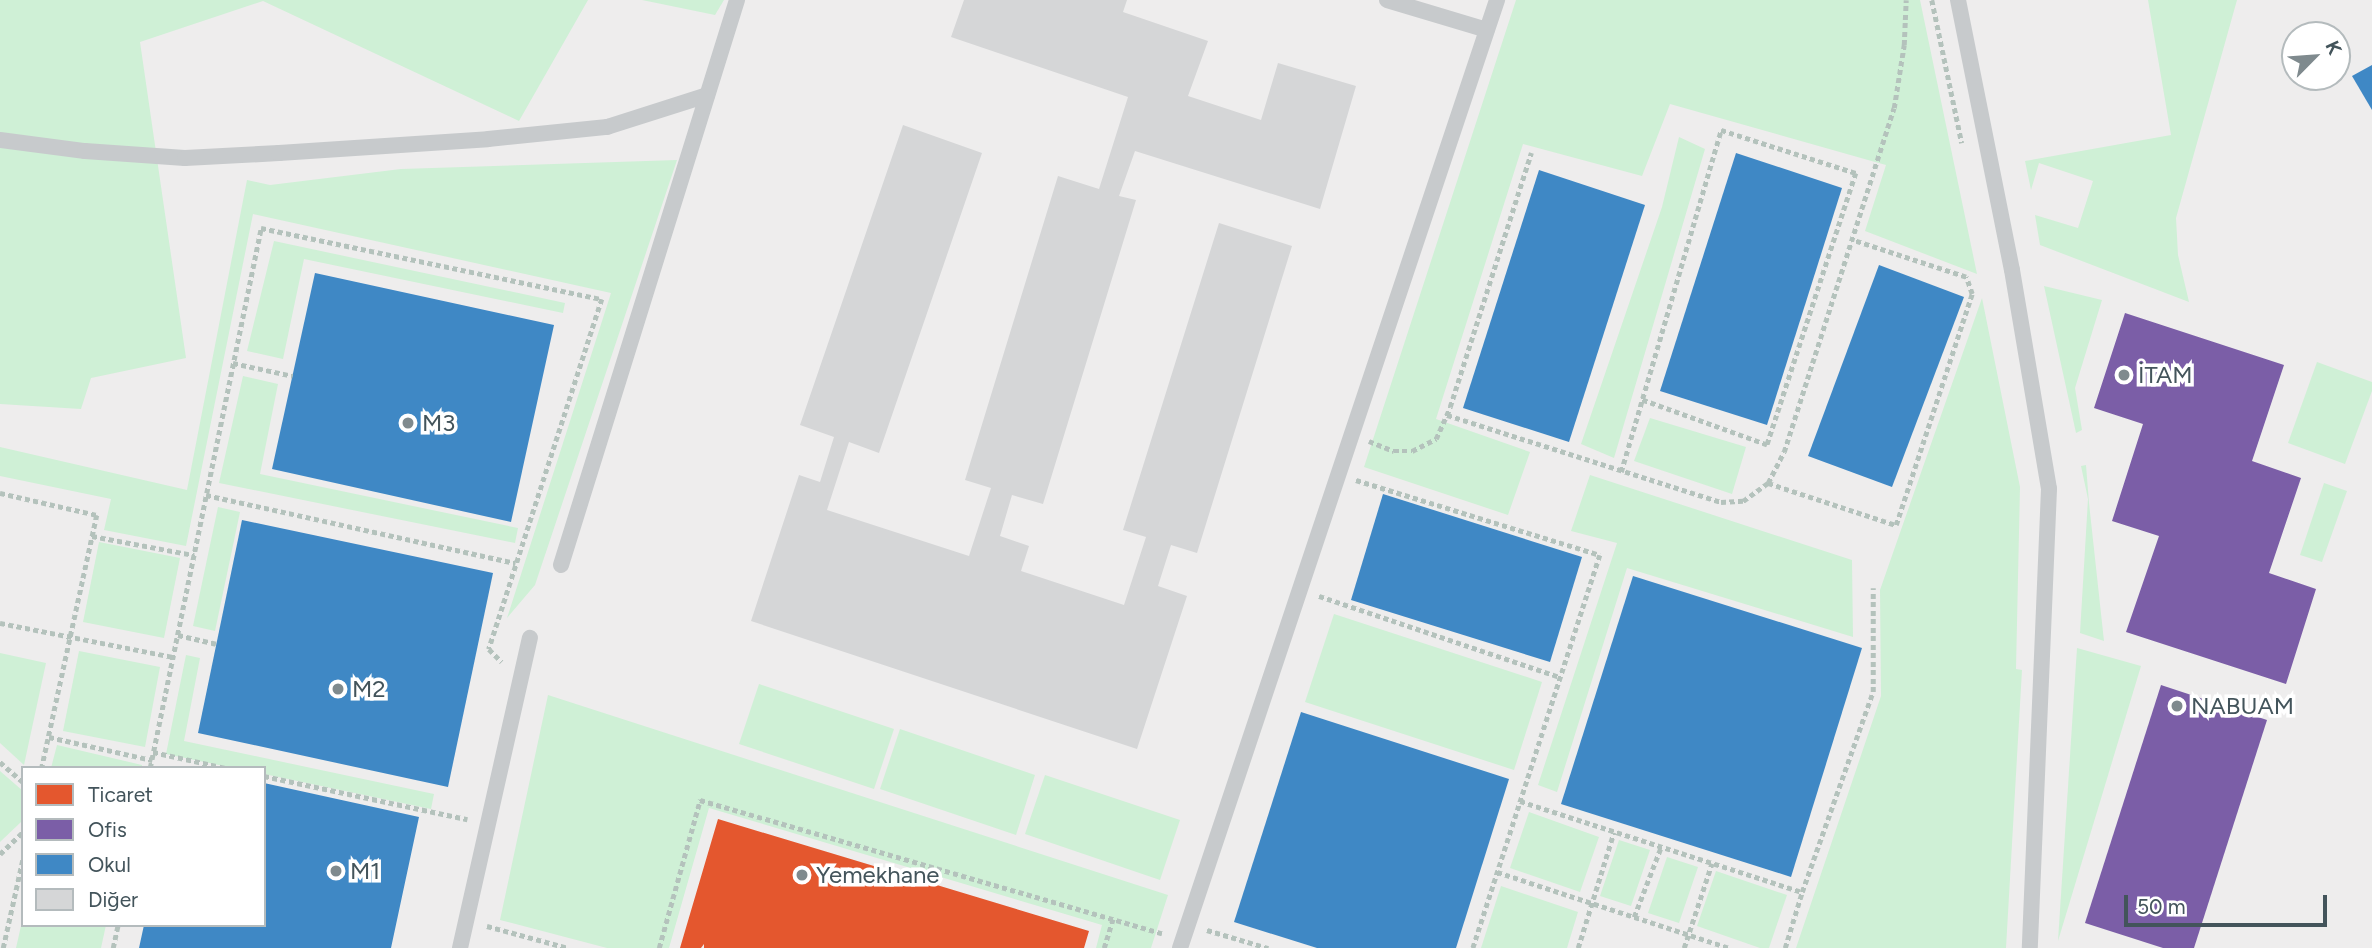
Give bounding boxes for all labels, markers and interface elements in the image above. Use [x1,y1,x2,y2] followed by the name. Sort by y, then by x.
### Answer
[2281,21,2351,91] north arrow
[2321,37,2347,58] text: K
[2138,361,2193,389] place label: İTAM
[2116,367,2132,383] marker: İTAM
[422,409,455,437] place label: M3
[400,415,416,431] marker: M3
[352,675,386,703] place label: M2
[330,681,346,697] marker: M2
[2191,692,2294,720] place label: NABUAM
[2169,698,2185,714] marker: NABUAM
[21,766,266,927] legend
[88,782,153,807] text: Ticaret
[88,817,127,842] text: Ofis
[88,852,131,877] text: Okul
[350,857,380,885] place label: M1
[816,861,939,889] place label: Yemekhane
[328,863,344,879] marker: M1
[794,867,810,883] marker: Yemekhane
[2127,881,2330,925] scale bar
[88,887,138,912] text: Diğer
[2137,894,2186,919] text: 50 m

